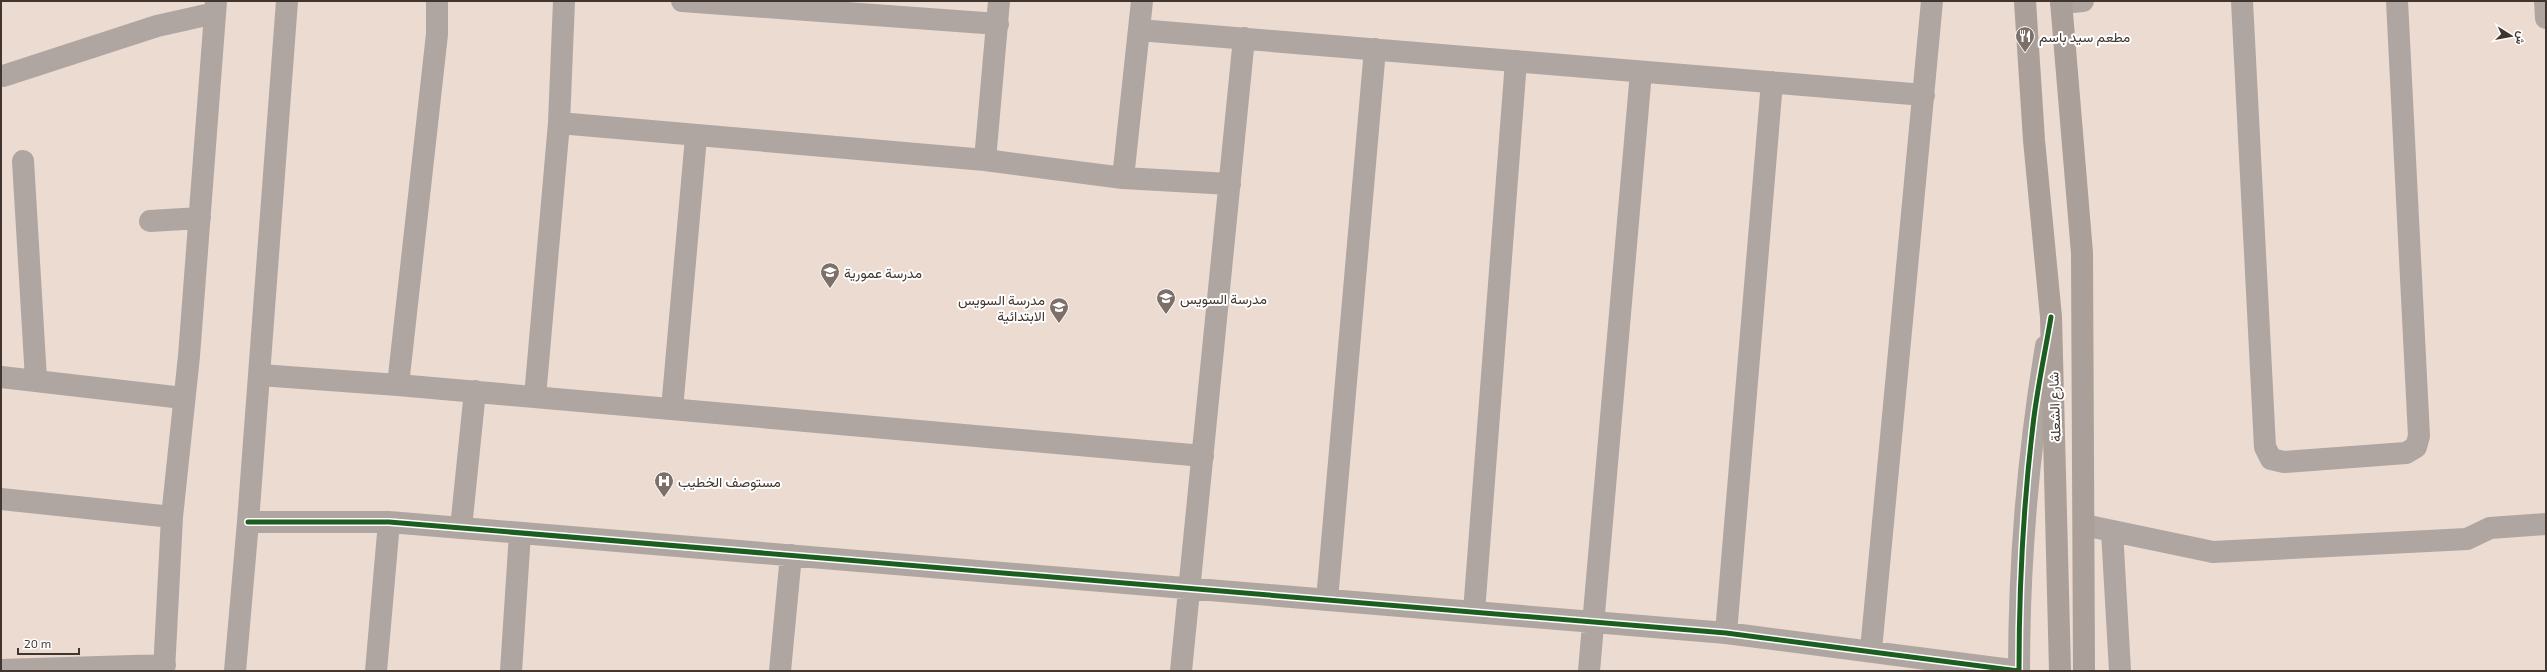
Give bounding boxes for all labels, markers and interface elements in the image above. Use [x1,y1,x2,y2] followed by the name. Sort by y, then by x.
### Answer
[2491,16,2531,56] north arrow
[2014,25,2036,53] restaurant icon: مطعم سيد باسم
[2039,28,2130,46] place label: مطعم سيد باسم
[2513,30,2529,46] text: ش
[819,261,841,289] school or university icon: مدرسة عمورية
[844,264,922,282] place label: مدرسة عمورية
[1155,287,1177,315] school or university icon: مدرسة السويس
[1180,290,1267,308] place label: مدرسة السويس
[958,291,1045,325] place label: مدرسة السويس الابتدائية
[1048,296,1070,324] school or university icon: مدرسة السويس الابتدائية
[2044,372,2067,442] street label: شارع الشعلة
[653,470,675,498] hospital icon: مستوصف الخطيب
[678,473,781,491] place label: مستوصف الخطيب
[18,630,79,656] scale bar
[24,636,51,650] text: 20 m

